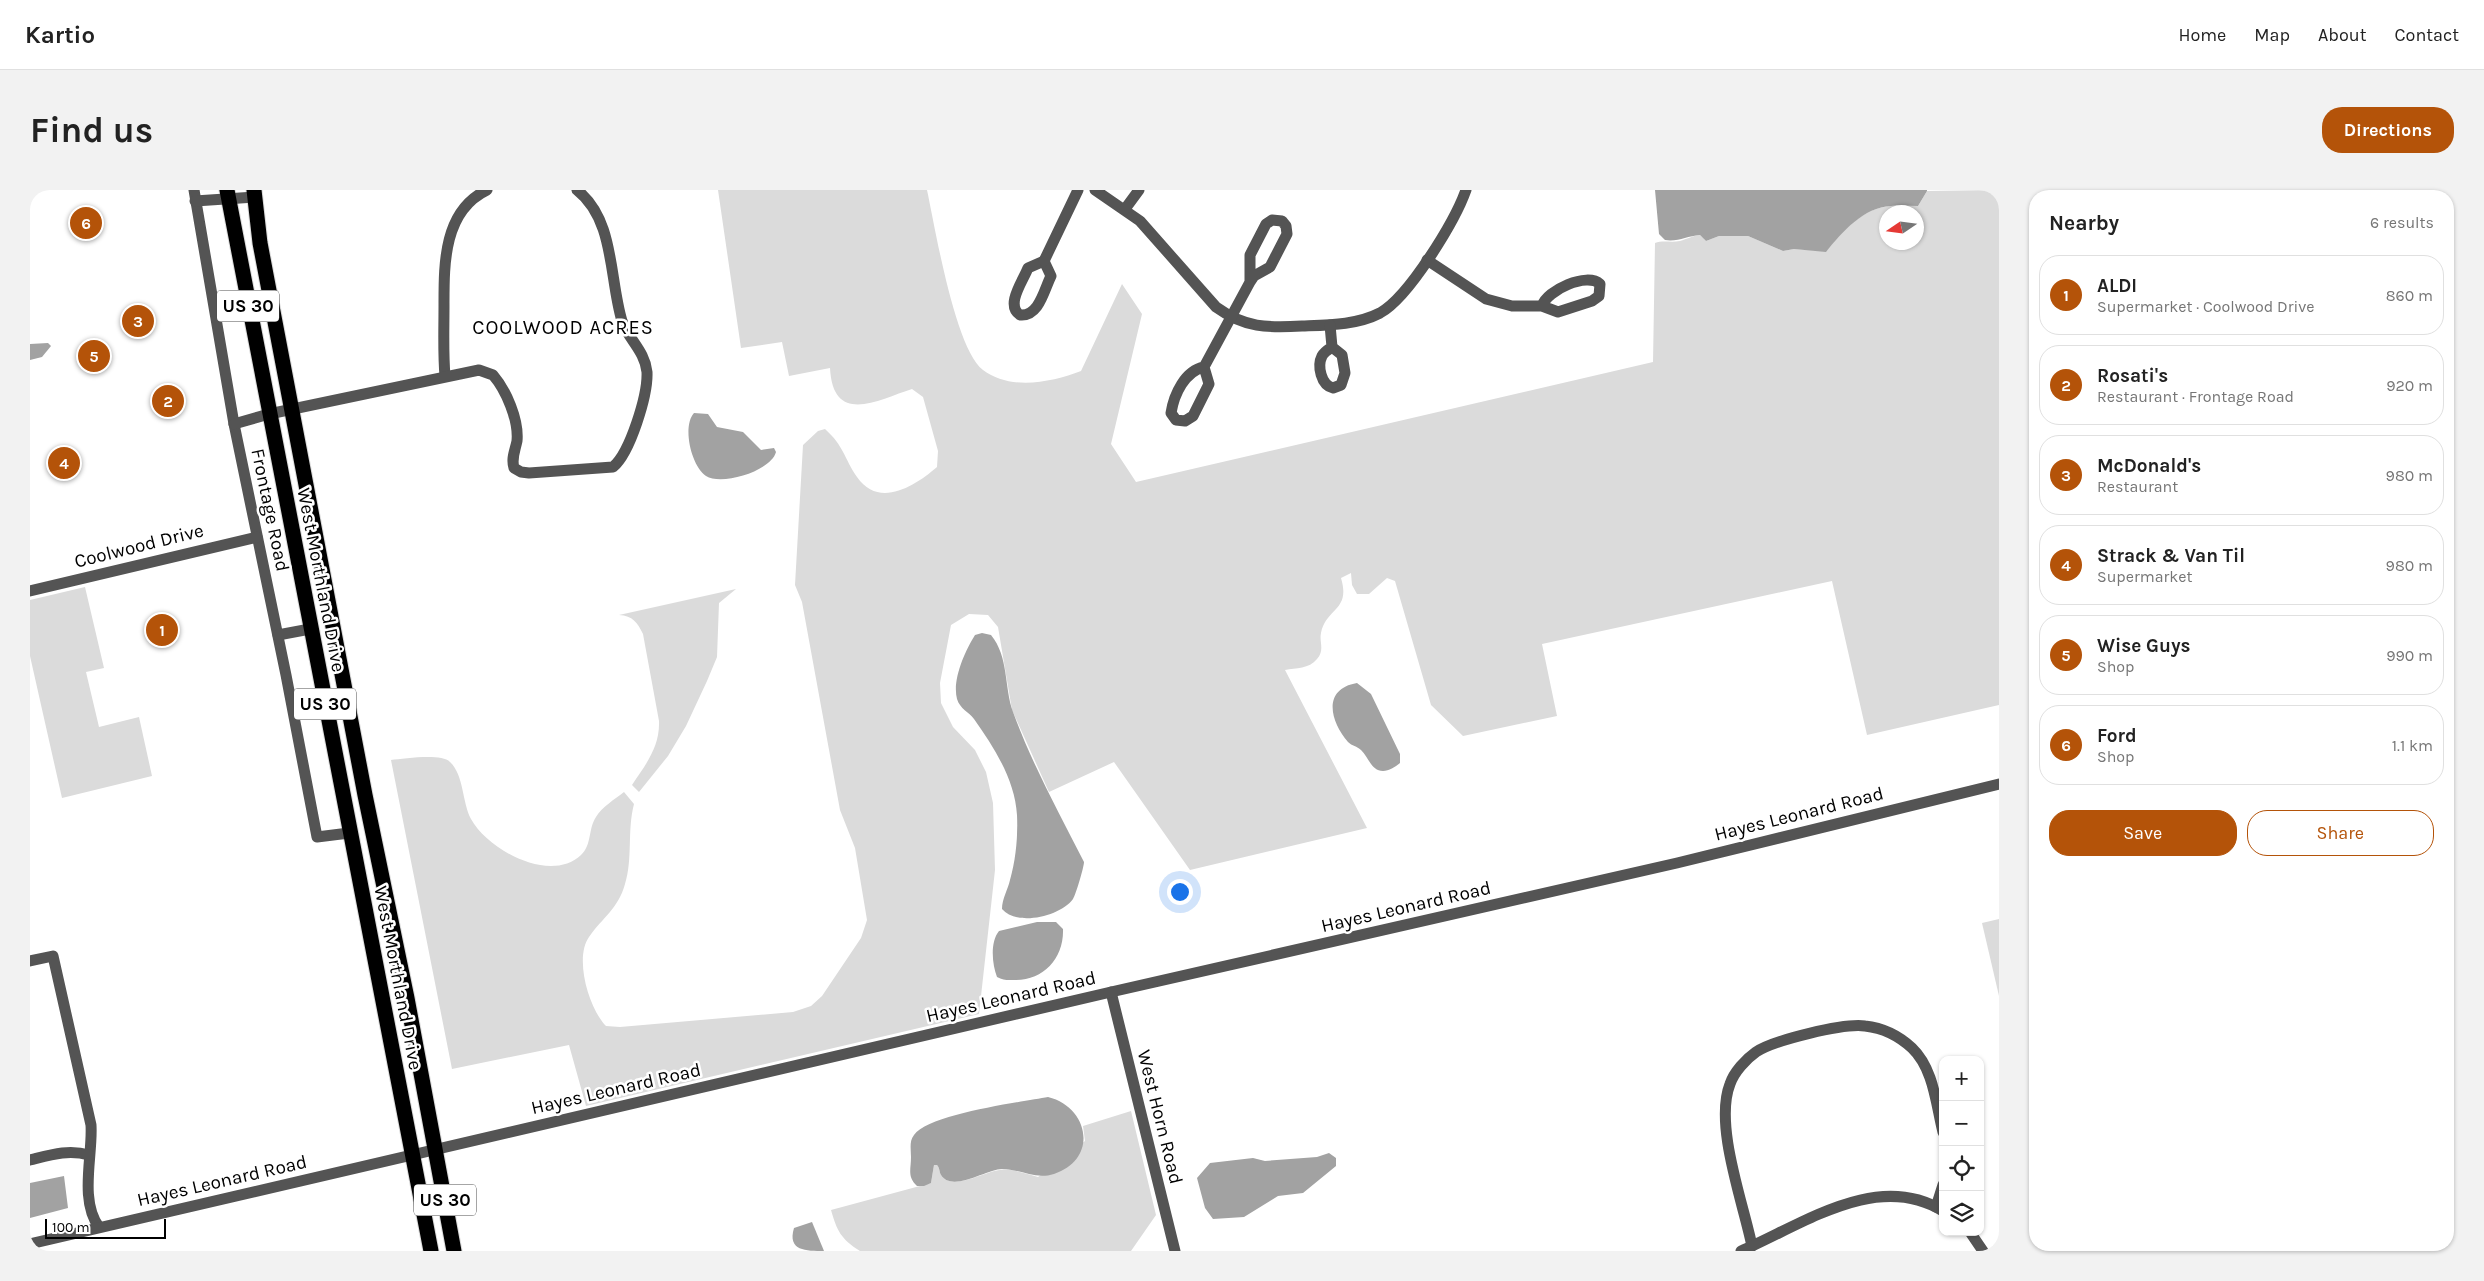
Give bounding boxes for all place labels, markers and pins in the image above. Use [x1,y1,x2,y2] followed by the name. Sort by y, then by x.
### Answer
[70,204,102,242] pin: 6
[122,302,154,340] pin: 3
[78,337,110,375] pin: 5
[152,382,184,420] pin: 2
[48,444,80,482] pin: 4
[146,611,178,649] pin: 1

